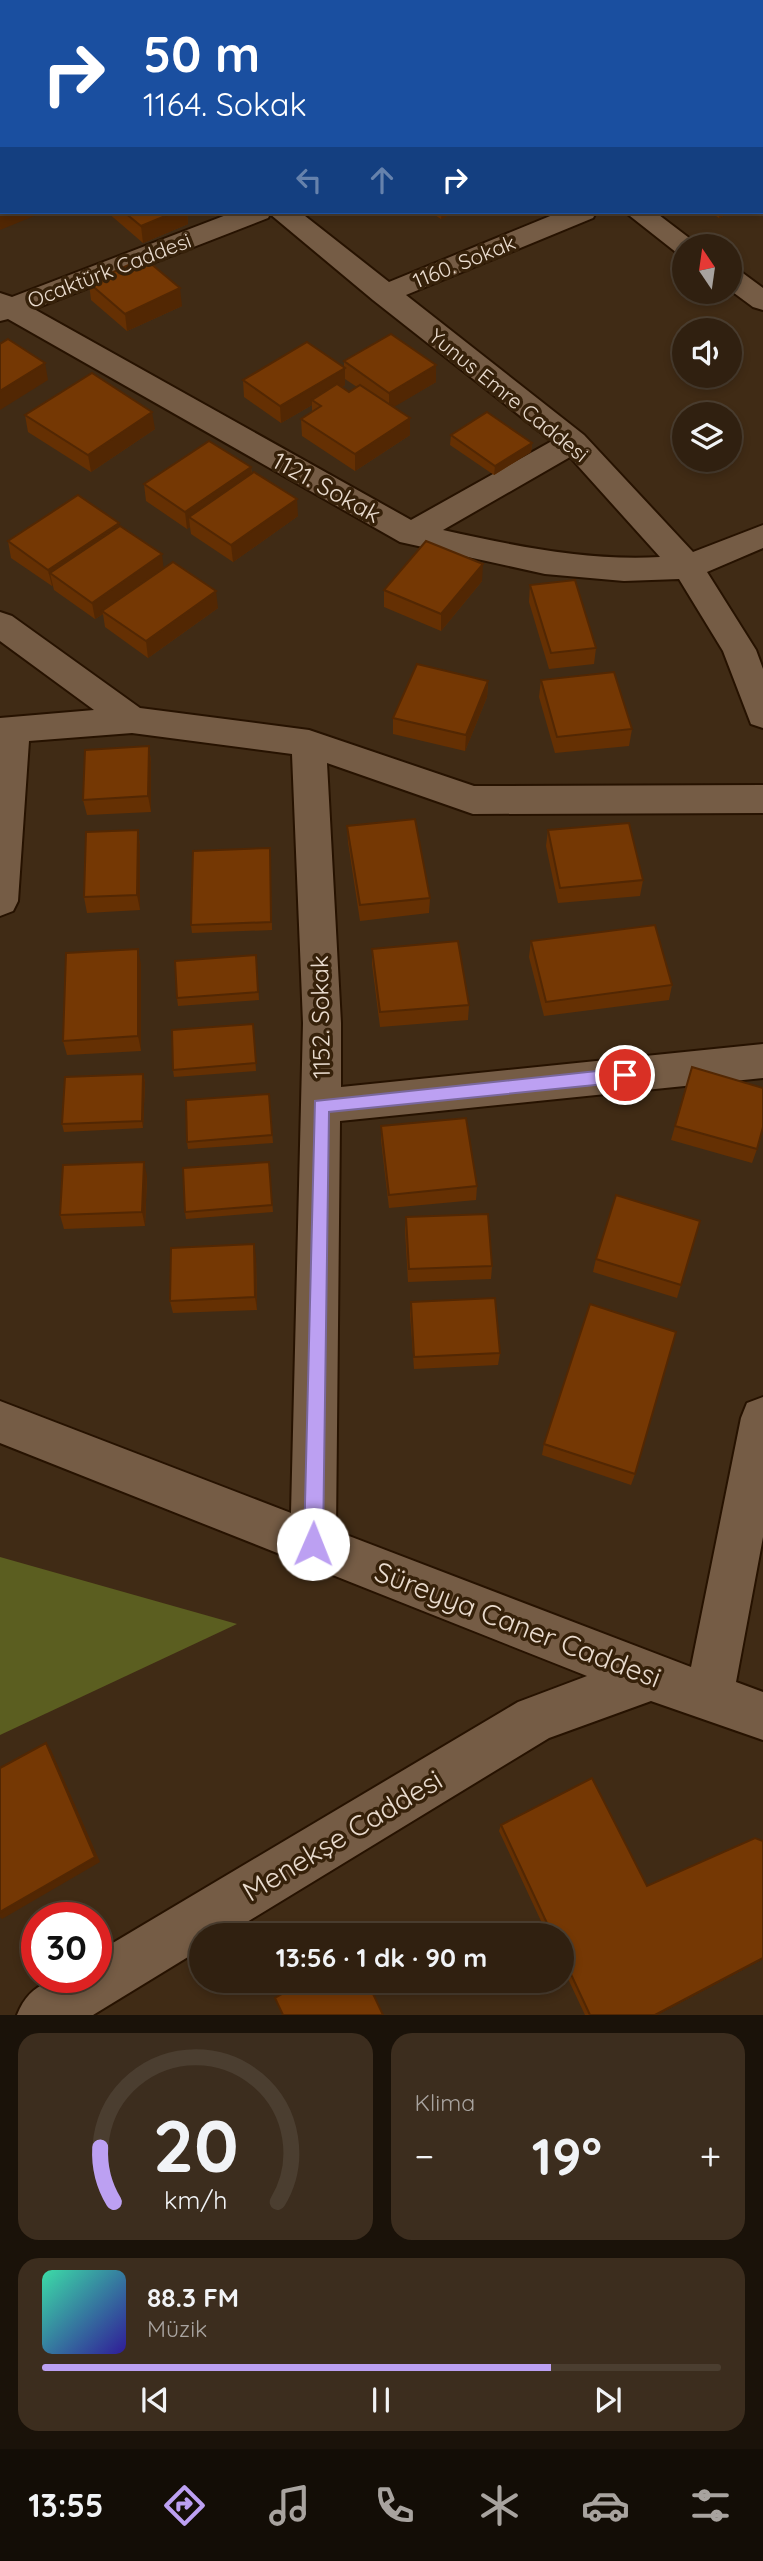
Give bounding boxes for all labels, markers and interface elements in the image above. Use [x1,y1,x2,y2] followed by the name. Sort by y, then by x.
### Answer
[143,23,260,84] text: 50 m
[28,28,119,119] icon: right
[143,84,307,124] text: 1164. Sokak
[290,161,328,199] icon: left
[363,161,401,199] icon: ahead
[436,161,474,199] icon: right
[23,227,195,313] street label: Ocaktürk Caddesi
[409,229,519,293] street label: 1160. Sokak
[672,234,742,304] north arrow
[672,234,742,472] map controls
[672,318,742,388] button: sound
[424,323,594,467] street label: Yunus Emre Caddesi
[672,402,742,472] button: layers
[268,445,386,529] street label: 1121. Sokak
[304,955,336,1079] street label: 1152. Sokak
[595,1045,655,1105] pin
[606,1056,644,1094] icon: arrive
[276,1507,350,1581] position arrow
[370,1553,666,1695] street label: Süreyya Caner Caddesi
[236,1762,448,1908] street label: Menekşe Caddesi
[21,1902,112,1993] speed limit sign: 30
[276,1941,487,1974] text: 13:56 · 1 dk · 90 m
[415,2088,475,2117] text: Klima
[152,2100,238,2191] text: 20
[532,2123,602,2188] text: 19°
[415,2132,434,2180] text: −
[700,2132,721,2180] text: +
[164,2184,227,2215] text: km/h
[147,2281,239,2314] text: 88.3 FM
[147,2314,207,2343] text: Müzik
[136,2381,174,2419] icon: previous
[362,2381,400,2419] icon: pause
[589,2381,627,2419] icon: next
[160,2481,209,2530] icon: directions
[265,2481,314,2530] icon: music
[370,2481,419,2530] icon: phone
[475,2481,524,2530] icon: climate
[581,2481,630,2530] icon: car
[686,2481,735,2530] icon: filters
[28,2485,103,2525] text: 13:55

